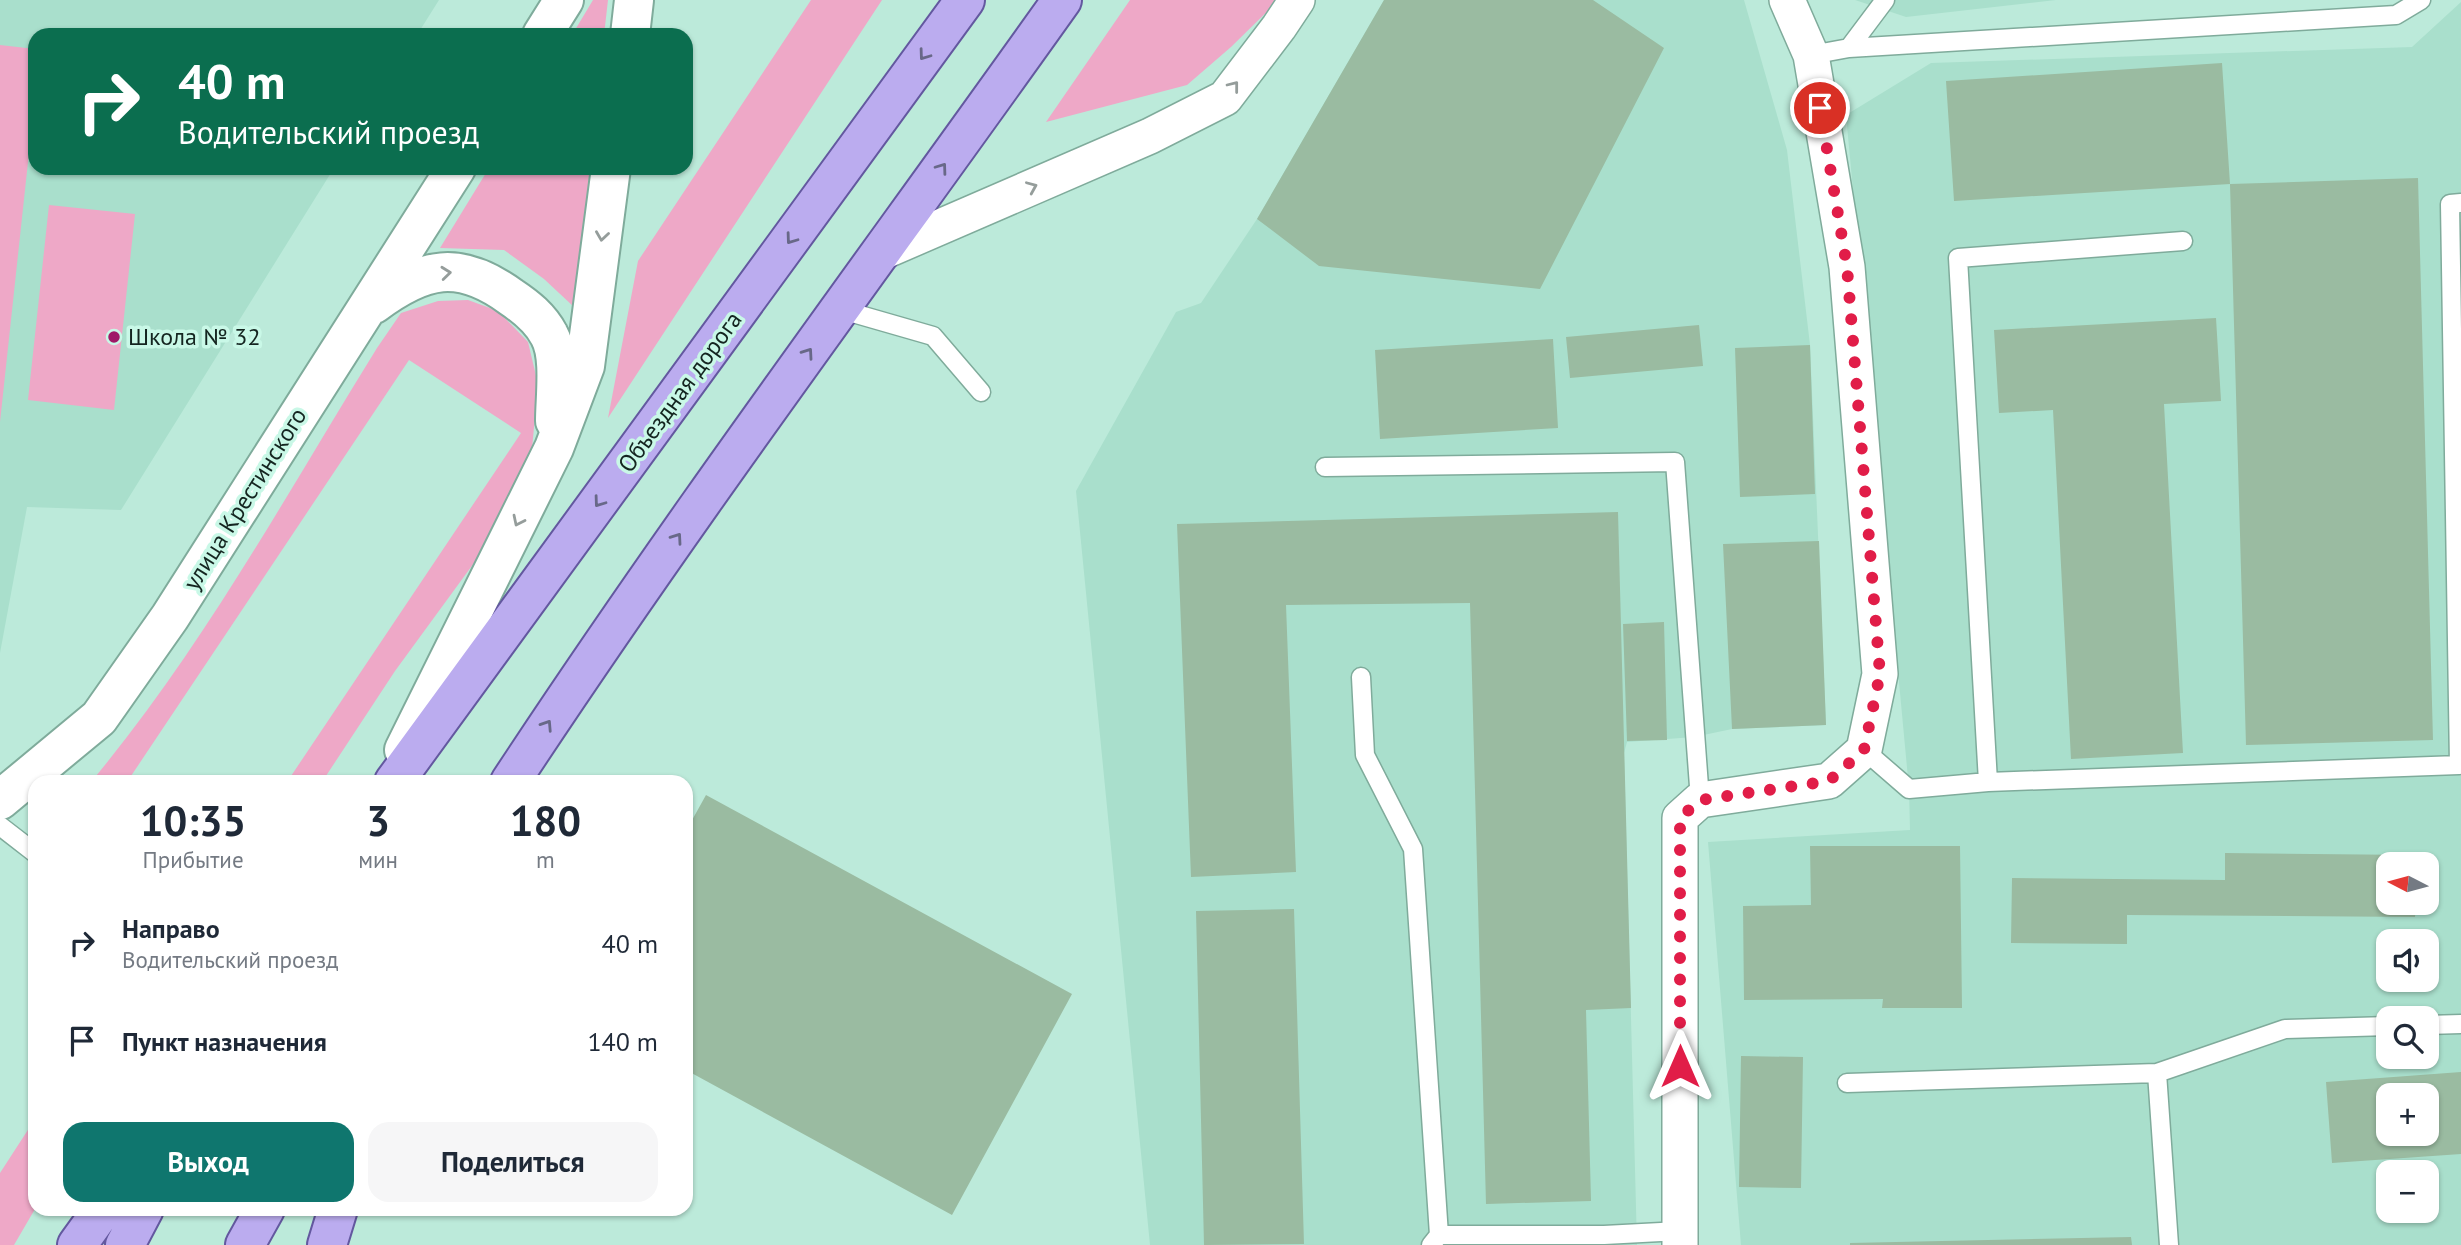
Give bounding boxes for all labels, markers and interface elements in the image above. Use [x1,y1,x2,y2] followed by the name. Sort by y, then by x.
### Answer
[920,47,933,60] one-way arrow
[178,49,285,113] text: 40 m
[63,56,154,147] icon: right
[1790,78,1850,138] pin
[1226,81,1239,93] one-way arrow
[1801,89,1839,127] icon: arrive
[178,111,479,153] text: Водительский проезд
[934,163,946,176] one-way arrow
[1025,181,1037,195] one-way arrow
[595,230,610,241] one-way arrow
[787,231,799,244] one-way arrow
[441,266,452,281] one-way arrow
[611,305,748,478] street label: Объездная дорога
[128,321,260,352] place label: Школа № 32
[106,329,122,345] marker: Школа № 32
[800,348,813,361] one-way arrow
[176,402,313,596] street label: улица Крестинского
[595,494,607,507] one-way arrow
[512,514,526,526] one-way arrow
[669,533,681,546] one-way arrow
[539,720,552,733] one-way arrow
[140,793,246,848] text: 10:35
[366,793,390,848] text: 3
[510,793,581,848] text: 180
[143,845,244,874] text: Прибытие
[358,845,398,874] text: мин
[536,845,555,874] text: m
[2376,852,2440,915] north arrow
[2376,852,2439,1223] map controls
[122,912,220,945] text: Направо
[63,924,101,962] icon: right
[602,927,658,960] text: 40 m
[2376,929,2439,992] button: sound
[122,945,339,974] text: Водительский проезд
[2376,1006,2439,1069] button: search
[63,1022,101,1060] icon: arrive
[122,1025,327,1058] text: Пункт назначения
[587,1025,658,1058] text: 140 m
[1643,1029,1717,1103] position arrow
[2376,1083,2439,1146] button: +
[63,1122,354,1202] button: Выход
[368,1122,658,1202] button: Поделиться
[2376,1160,2439,1223] button: −

